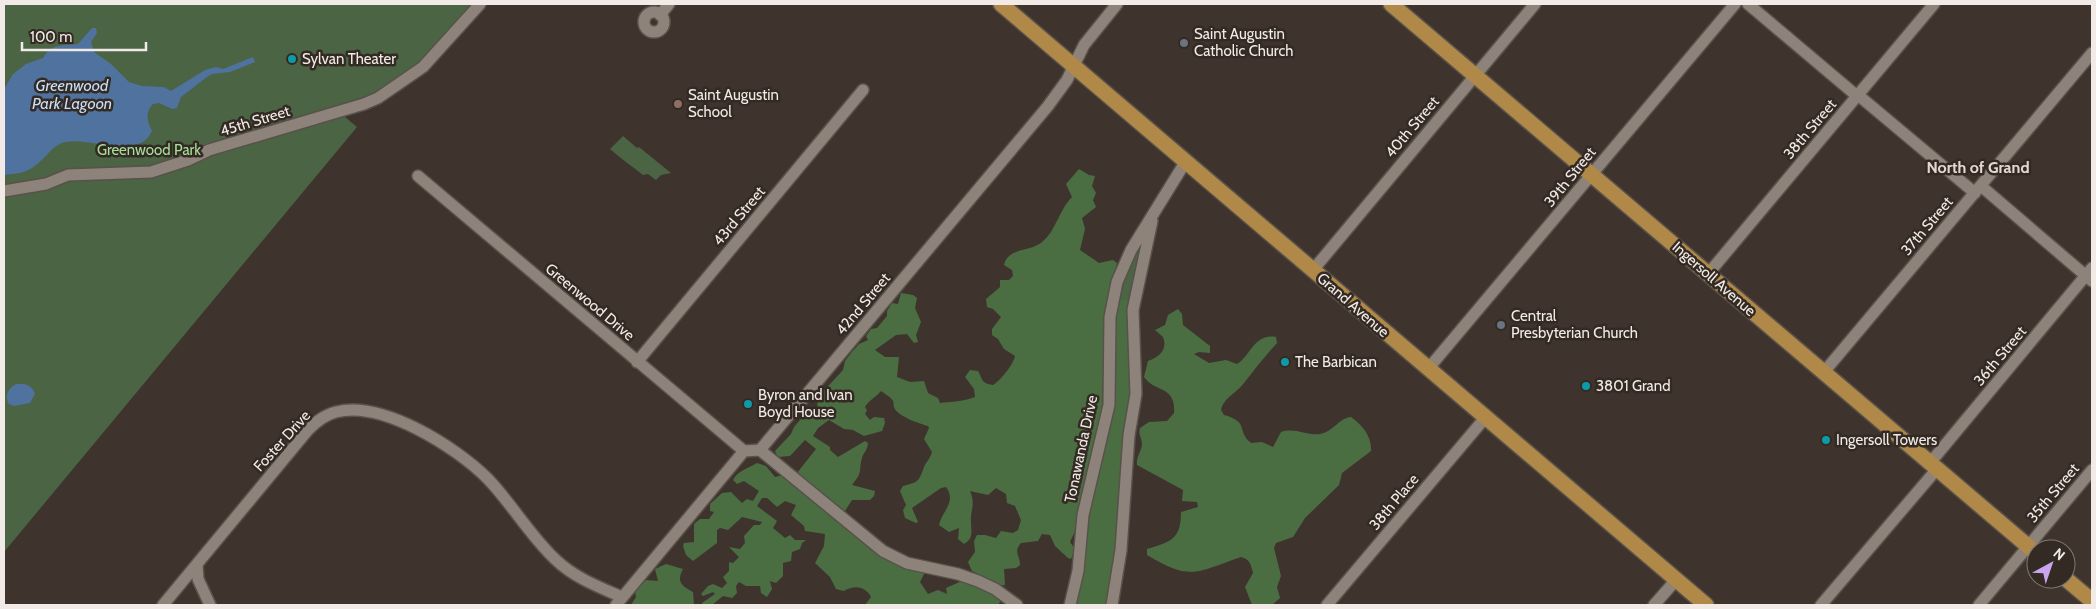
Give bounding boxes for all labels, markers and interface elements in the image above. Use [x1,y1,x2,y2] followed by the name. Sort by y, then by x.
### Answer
[22,20,146,52] scale bar
[1194,25,1293,60] place label: Saint Augustin Catholic Church
[30,28,72,46] text: 100 m
[1178,37,1190,49] marker: Saint Augustin Catholic Church
[302,50,396,68] place label: Sylvan Theater
[286,53,298,65] marker: Sylvan Theater
[32,76,112,113] water label: Greenwood Park Lagoon
[688,86,779,121] place label: Saint Augustin School
[1381,93,1443,161] street label: 40th Street
[1780,96,1840,162] street label: 38th Street
[672,98,684,110] marker: Saint Augustin School
[218,102,292,140] street label: 45th Street
[97,141,201,159] park label: Greenwood Park
[1540,143,1600,211] street label: 39th Street
[1926,158,2030,177] district label: North of Grand
[709,183,769,249] street label: 43rd Street
[1897,193,1957,259] street label: 37th Street
[1669,238,1760,320] street label: Ingersoll Avenue
[542,259,638,345] street label: Greenwood Drive
[832,269,894,339] street label: 42nd Street
[1313,269,1393,341] street label: Grand Avenue
[1511,307,1638,342] place label: Central Presbyterian Church
[1495,319,1507,331] marker: Central Presbyterian Church
[1970,323,2030,389] street label: 36th Street
[1295,353,1377,371] place label: The Barbican
[1279,356,1291,368] marker: The Barbican
[1596,377,1670,395] place label: 3801 Grand
[1580,380,1592,392] marker: 3801 Grand
[758,386,853,421] place label: Byron and Ivan Boyd House
[1061,393,1101,504] street label: Tonawanda Drive
[742,398,754,410] marker: Byron and Ivan Boyd House
[250,406,314,475] street label: Foster Drive
[1836,431,1937,449] place label: Ingersoll Towers
[1820,434,1832,446] marker: Ingersoll Towers
[2023,460,2083,526] street label: 35th Street
[1365,470,1423,534] street label: 38th Place
[2026,539,2076,589] north arrow
[2050,544,2069,564] text: N

